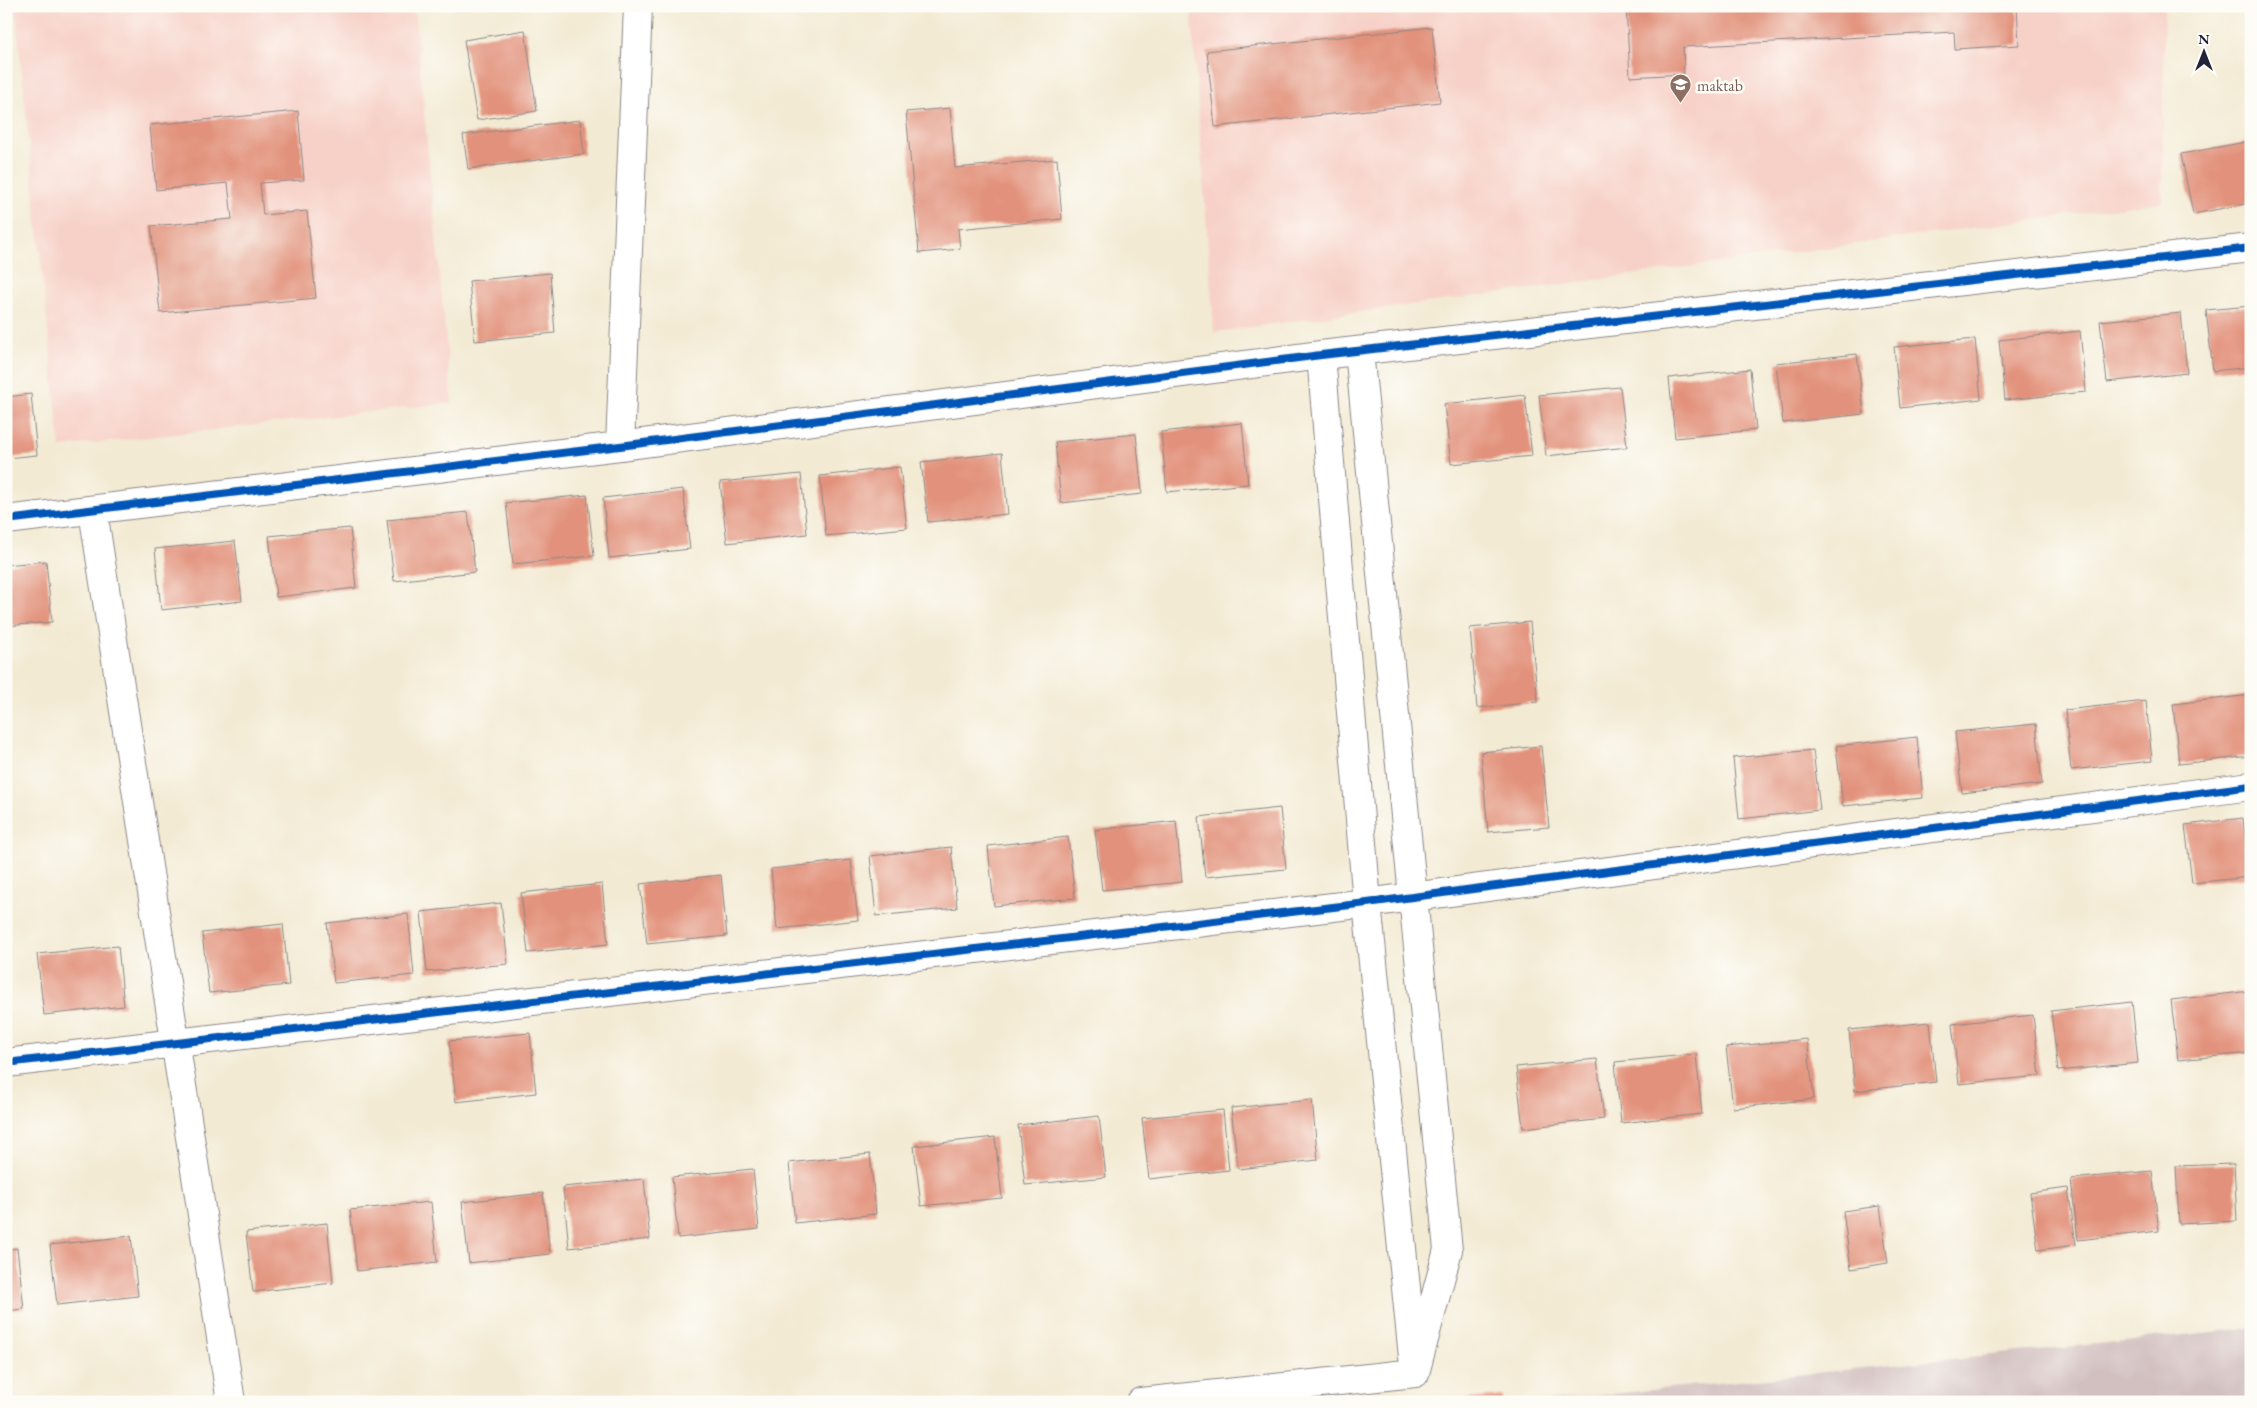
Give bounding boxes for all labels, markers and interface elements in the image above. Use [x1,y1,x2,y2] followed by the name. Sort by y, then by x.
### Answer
[2180,28,2230,78] north arrow
[2198,30,2210,48] text: N
[1669,73,1693,104] school or university icon: maktab
[1697,75,1743,96] place label: maktab

